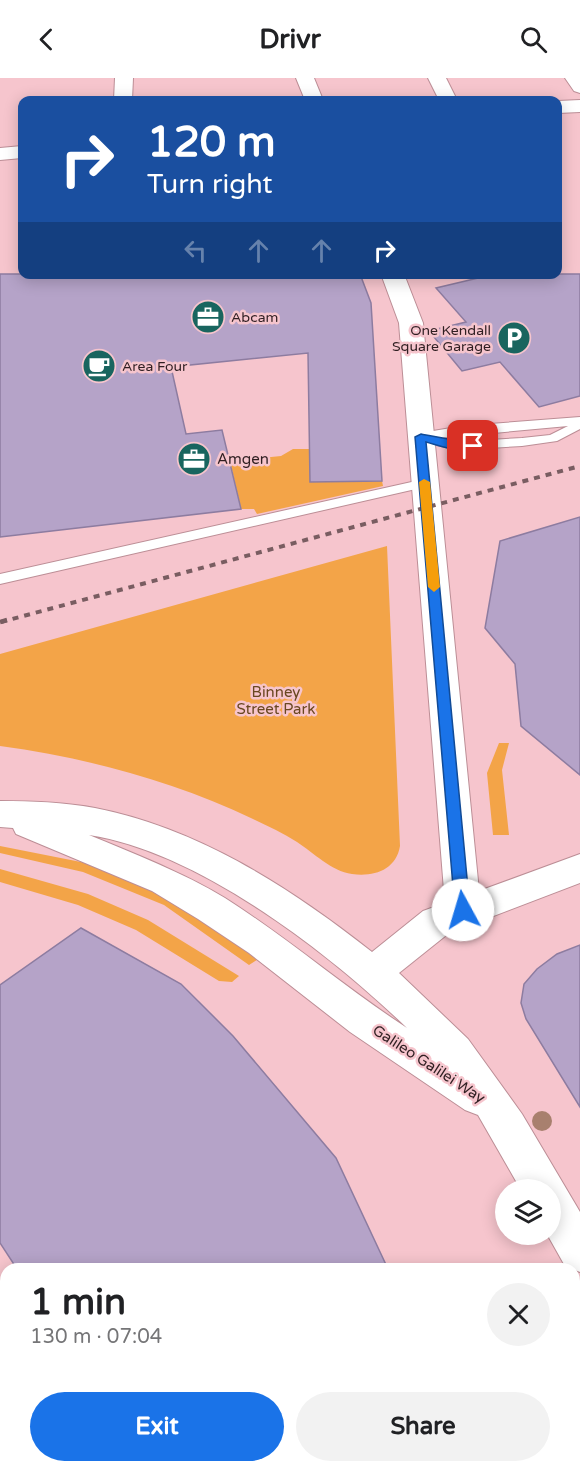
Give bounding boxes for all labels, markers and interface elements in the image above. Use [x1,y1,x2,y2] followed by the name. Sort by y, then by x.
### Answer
[30,23,63,56] icon: back
[259,23,321,56] text: Drivr
[517,23,550,56] icon: search
[147,117,276,168] text: 120 m
[48,120,126,198] icon: right
[147,168,273,201] text: Turn right
[179,234,212,267] icon: left
[242,234,275,267] icon: ahead
[305,234,338,267] icon: ahead
[368,234,401,267] icon: right
[190,299,226,335] office icon: Abcam
[231,309,278,326] place label: Abcam
[496,320,532,356] parking icon: One Kendall Square Garage
[392,322,491,355] place label: One Kendall Square Garage
[81,348,117,384] cafe icon: Area Four
[122,358,188,375] place label: Area Four
[447,420,498,471] pin
[456,429,489,462] icon: arrive
[176,441,212,477] office icon: Amgen
[217,450,269,468] place label: Amgen
[237,683,315,718] park label: Binney Street Park
[431,878,495,942] position arrow
[369,1021,489,1107] street label: Galileo Galilei Way
[495,1179,561,1245] map controls
[495,1179,561,1245] button: layers
[30,1281,126,1324] text: 1 min
[487,1283,550,1346] button: close
[30,1325,162,1349] text: 130 m · 07:04
[30,1392,284,1461] button: Exit
[296,1392,550,1461] button: Share

